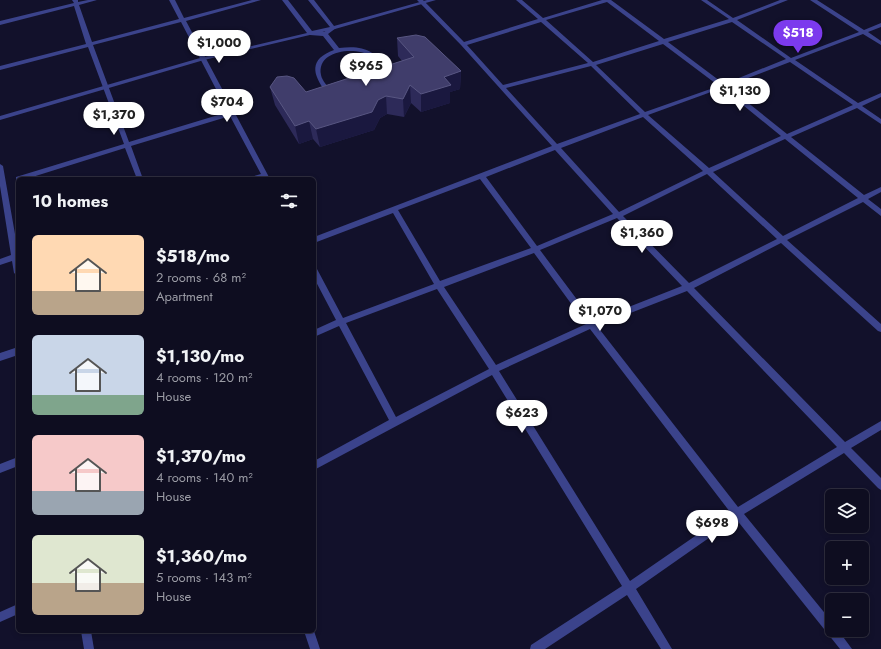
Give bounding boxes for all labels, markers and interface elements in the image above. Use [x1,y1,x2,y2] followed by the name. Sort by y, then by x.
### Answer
[774,20,822,54] pin: $518
[782,23,814,42] text: $518
[186,30,252,64] pin: $1,000
[197,33,241,52] text: $1,000
[342,53,390,87] pin: $965
[349,56,383,75] text: $965
[707,78,773,112] pin: $1,130
[719,81,761,100] text: $1,130
[203,89,251,123] pin: $704
[210,92,244,111] text: $704
[81,102,147,136] pin: $1,370
[92,105,136,124] text: $1,370
[32,189,108,213] text: 10 homes
[278,190,300,212] icon: filters
[609,220,675,254] pin: $1,360
[620,223,664,242] text: $1,360
[156,244,230,268] text: $518/mo
[64,251,112,299] icon: home
[156,268,246,287] text: 2 rooms · 68 m²
[156,287,213,306] text: Apartment
[567,298,633,332] pin: $1,070
[578,301,622,320] text: $1,070
[156,344,244,368] text: $1,130/mo
[64,351,112,399] icon: home
[156,368,253,387] text: 4 rooms · 120 m²
[156,387,191,406] text: House
[498,400,546,434] pin: $623
[505,403,539,422] text: $623
[156,444,246,468] text: $1,370/mo
[64,451,112,499] icon: home
[156,468,253,487] text: 4 rooms · 140 m²
[156,487,191,506] text: House
[825,489,869,637] map controls
[825,489,869,533] button: layers
[688,510,736,544] pin: $698
[695,513,729,532] text: $698
[825,541,869,585] button: +
[156,544,247,568] text: $1,360/mo
[64,551,112,599] icon: home
[156,568,252,587] text: 5 rooms · 143 m²
[156,587,191,606] text: House
[825,593,869,637] button: −

